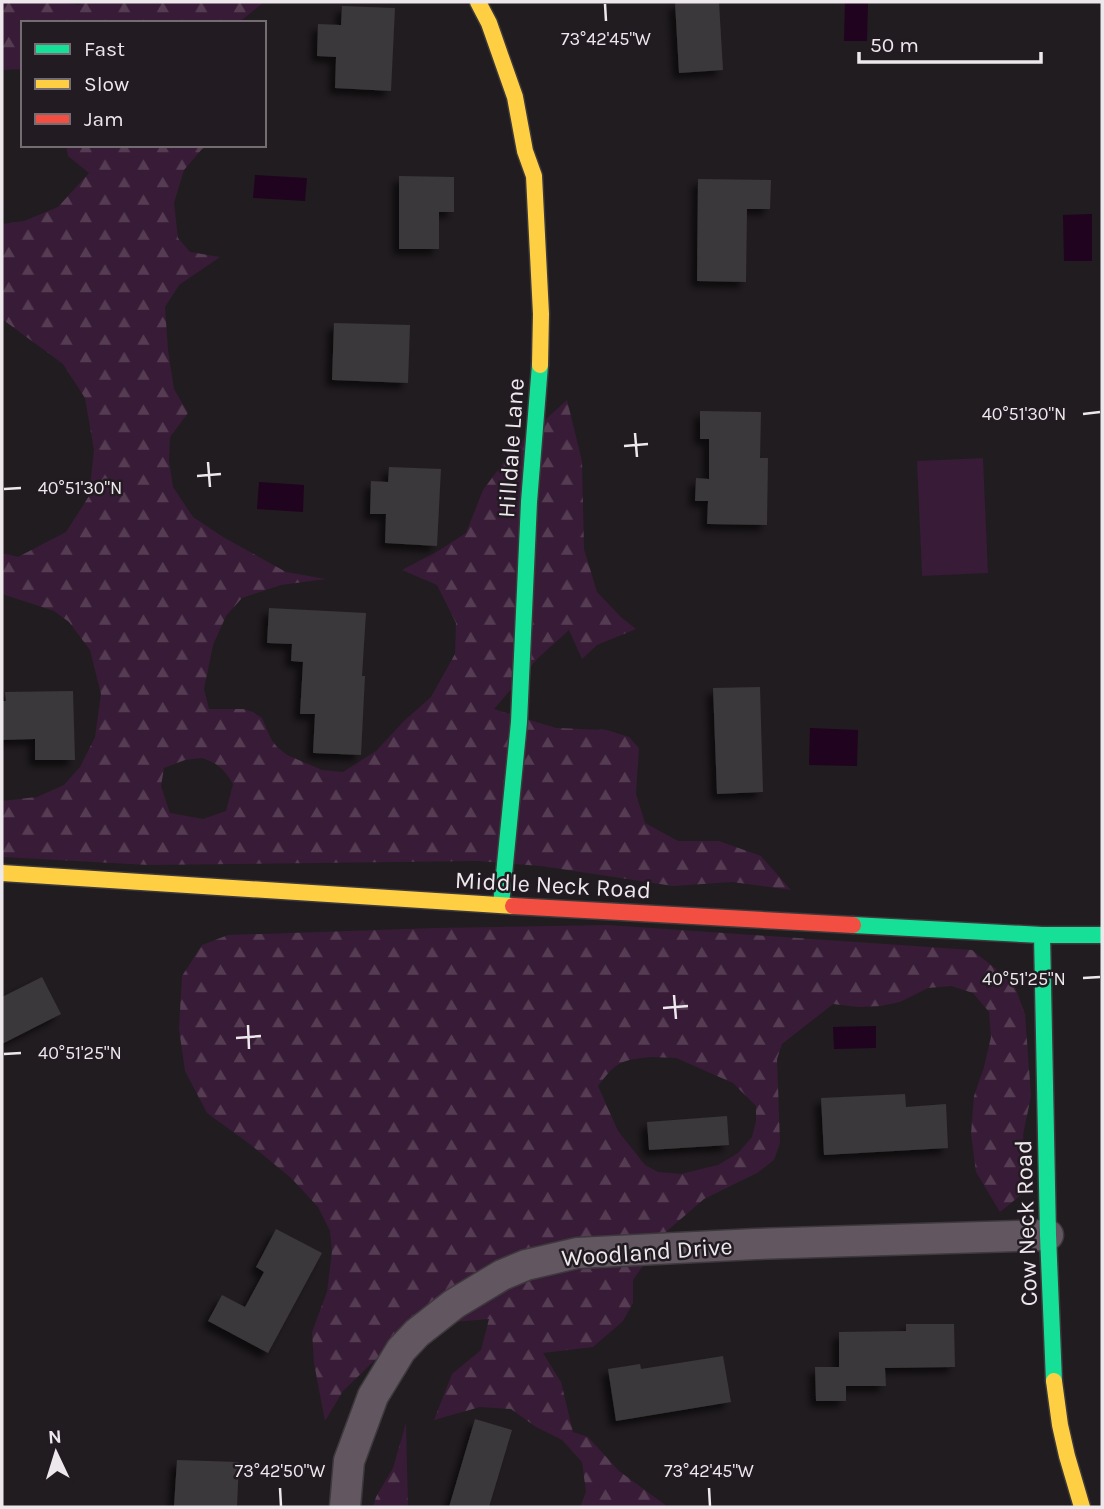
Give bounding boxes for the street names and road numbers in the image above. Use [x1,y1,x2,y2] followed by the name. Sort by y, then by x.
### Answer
[492,377,530,519] street label: Hilldale Lane
[454,866,652,904] street label: Middle Neck Road
[1009,1139,1043,1307] street label: Cow Neck Road
[560,1232,734,1272] street label: Woodland Drive

